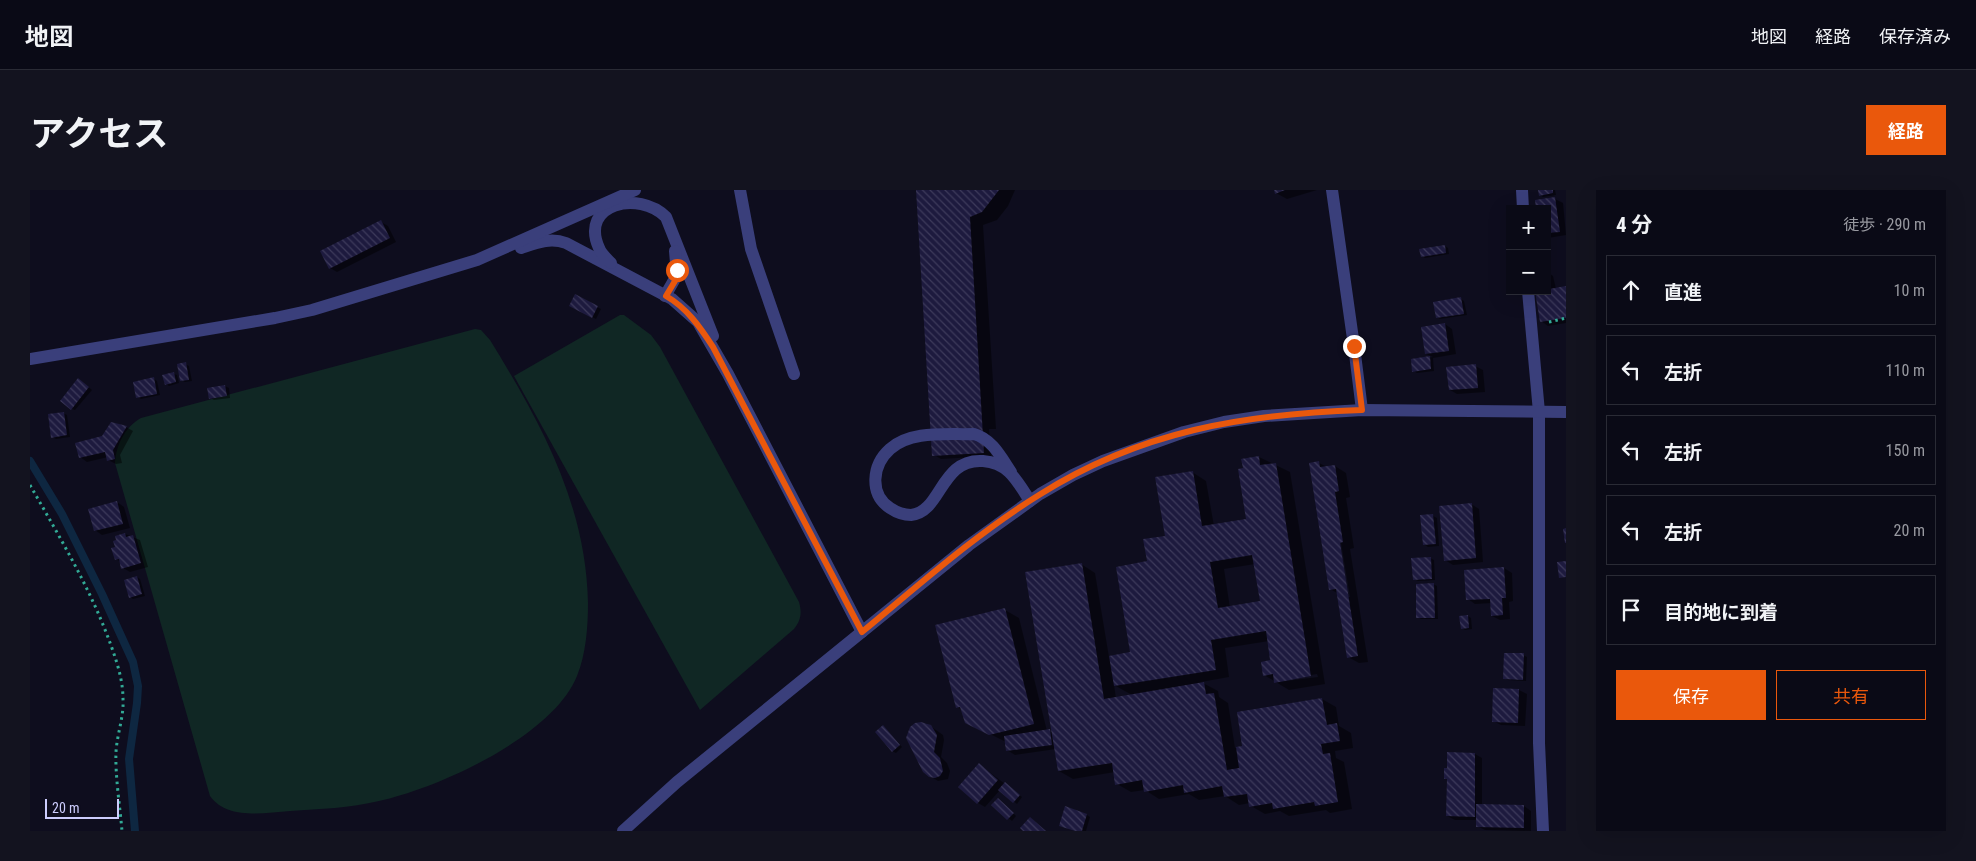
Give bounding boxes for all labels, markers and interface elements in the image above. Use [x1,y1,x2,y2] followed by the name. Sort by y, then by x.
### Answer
[25,23,73,51] text: 地図
[1751,26,1787,47] text: 地図
[1815,26,1851,47] text: 経路
[1879,26,1951,47] text: 保存済み
[1866,105,1946,155] button: 経路
[30,114,168,155] text: アクセス
[1506,205,1551,295] map controls
[1506,205,1551,250] button: +
[1616,213,1652,237] text: 4 分
[1843,215,1926,234] text: 徒歩 · 290 m
[1506,250,1551,295] button: −
[666,259,689,282] route start
[1617,276,1645,304] icon: ahead
[1664,281,1702,304] text: 直進
[1893,281,1925,300] text: 10 m
[1343,335,1366,358] route end
[1617,356,1645,384] icon: left
[1664,361,1702,384] text: 左折
[1886,361,1925,380] text: 110 m
[1617,436,1645,464] icon: left
[1664,441,1702,464] text: 左折
[1886,441,1925,460] text: 150 m
[1617,516,1645,544] icon: left
[1664,521,1702,544] text: 左折
[1893,521,1925,540] text: 20 m
[1617,596,1645,624] icon: arrive
[1664,601,1778,624] text: 目的地に到着
[1616,670,1766,720] button: 保存
[1776,670,1926,720] button: 共有
[45,796,119,819] scale bar
[52,800,80,816] text: 20 m

